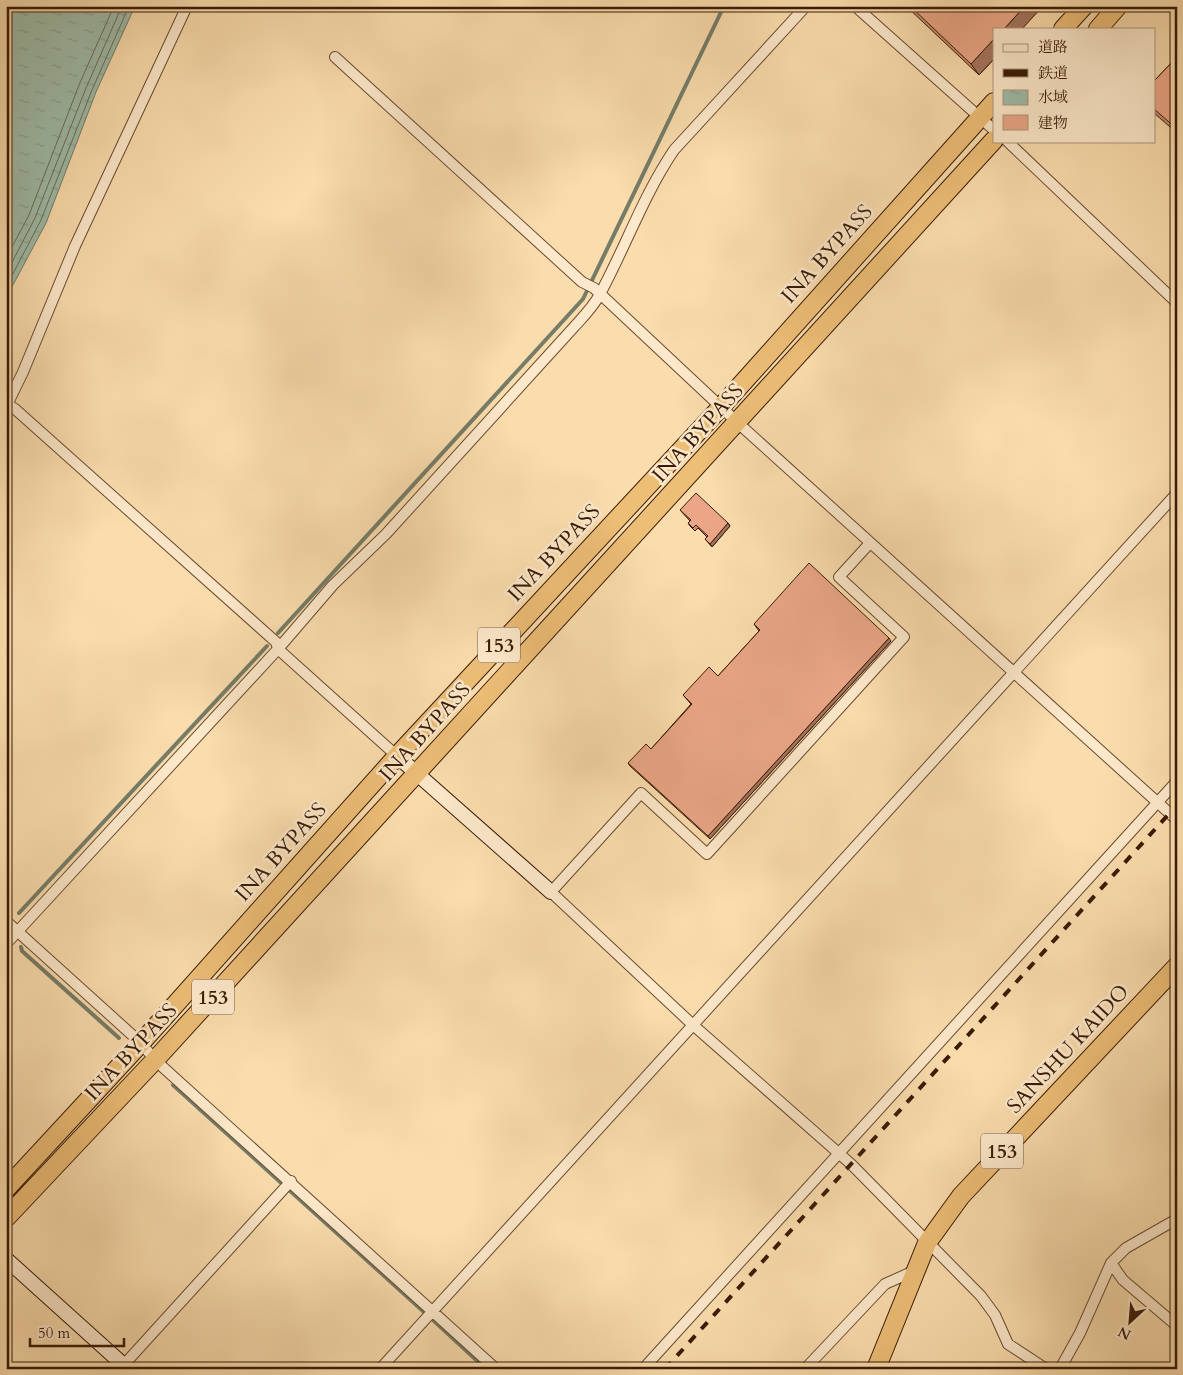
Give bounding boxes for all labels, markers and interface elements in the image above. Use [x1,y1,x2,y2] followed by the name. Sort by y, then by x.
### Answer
[993,28,1156,142] legend
[1038,37,1068,57] text: 道路
[1038,63,1068,83] text: 鉄道
[1038,87,1068,107] text: 水域
[1038,113,1068,133] text: 建物
[775,198,879,310] street label: INA BYPASS
[646,377,750,489] street label: INA BYPASS
[501,498,607,608] street label: INA BYPASS
[478,628,520,662] road number: 153
[373,676,477,788] street label: INA BYPASS
[229,796,333,908] street label: INA BYPASS
[1000,978,1136,1120] street label: SANSHU KAIDO
[192,980,234,1014] road number: 153
[78,997,184,1107] street label: INA BYPASS
[981,1134,1023,1168] road number: 153
[1106,1298,1156,1348] north arrow
[30,1315,124,1347] scale bar
[1115,1322,1134,1344] text: N
[38,1323,70,1343] text: 50 m

